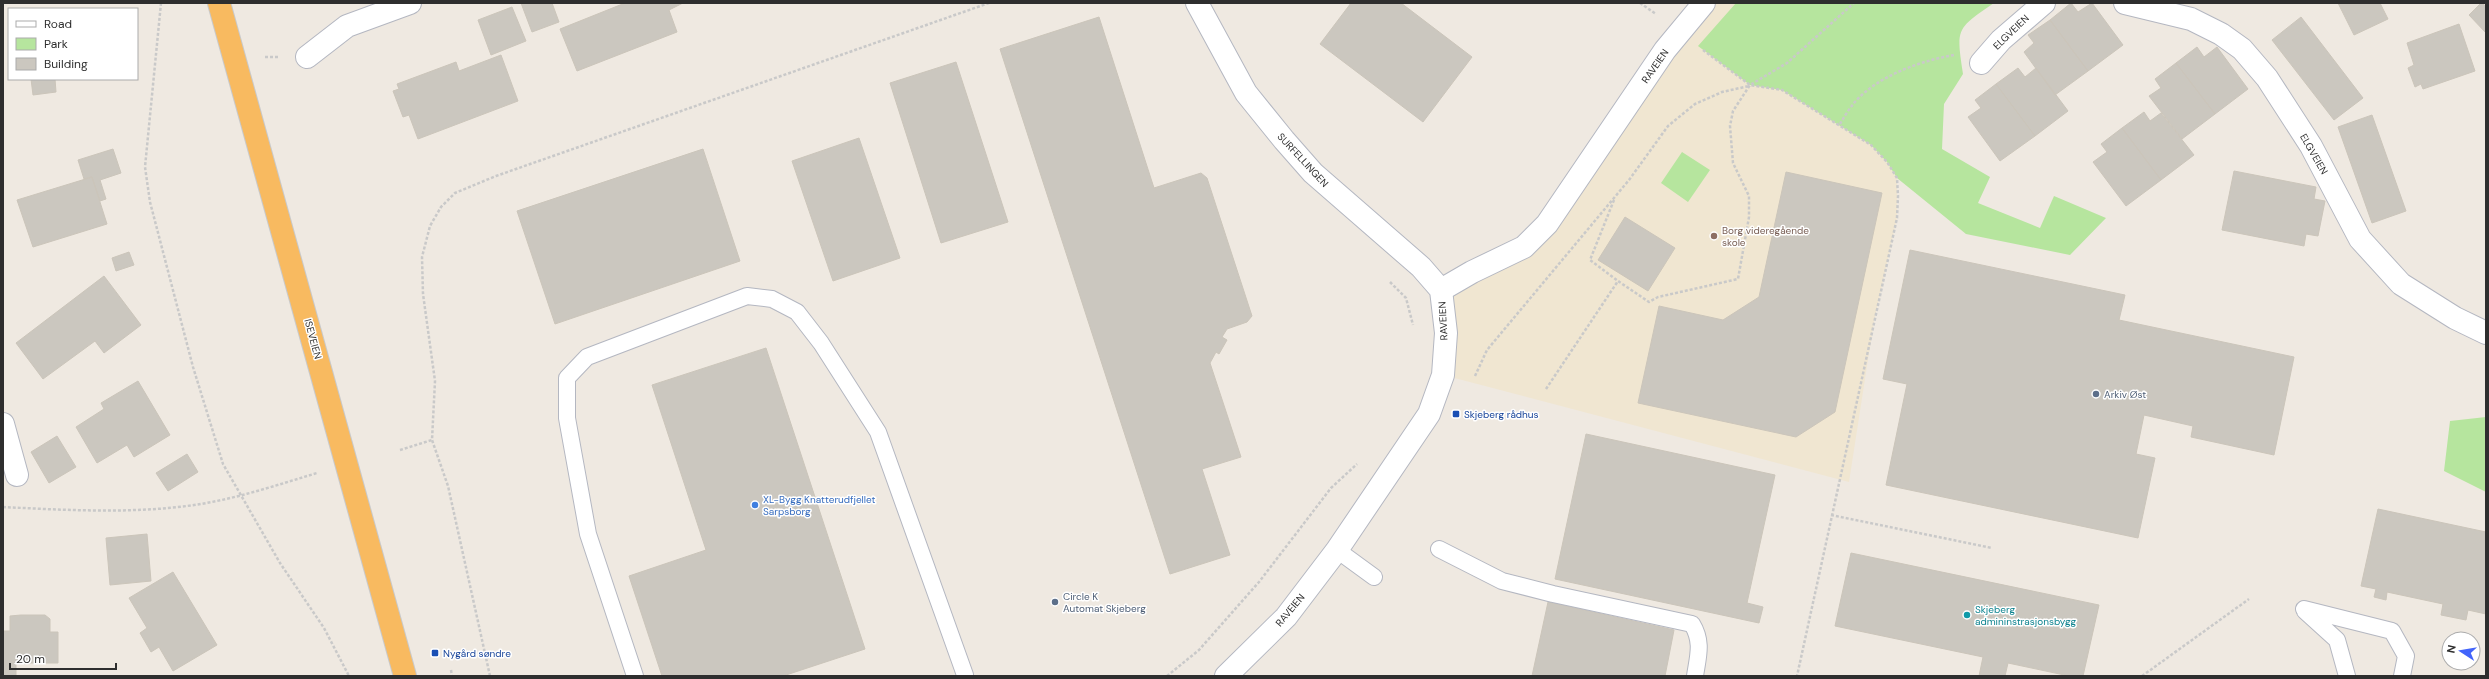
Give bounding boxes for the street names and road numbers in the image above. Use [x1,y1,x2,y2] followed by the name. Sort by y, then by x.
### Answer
[1990,12,2032,52] street label: ELGVEIEN
[1639,46,1672,86] street label: RAVEIEN
[1275,130,1331,190] street label: SURFELLINGEN
[2297,131,2331,177] street label: ELGVEIEN
[1435,301,1451,341] street label: RAVEIEN
[301,318,325,361] street label: ISEVEIEN
[1273,591,1308,629] street label: RAVEIEN

